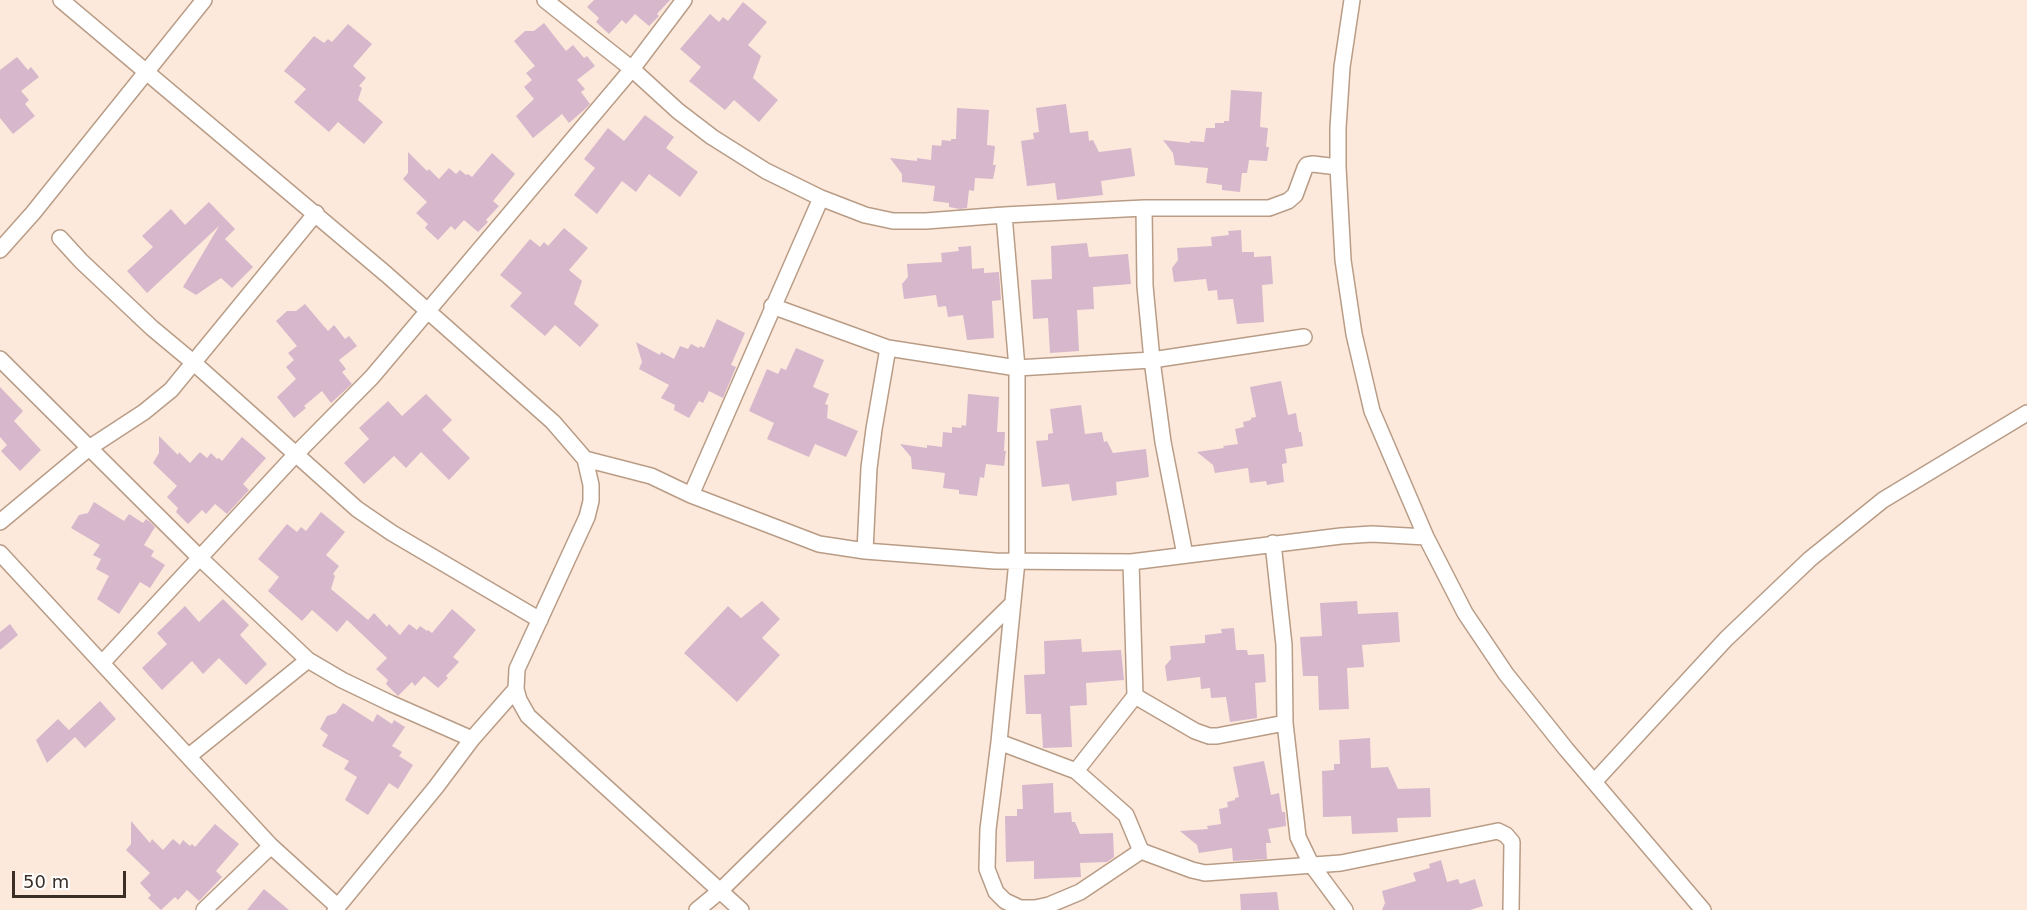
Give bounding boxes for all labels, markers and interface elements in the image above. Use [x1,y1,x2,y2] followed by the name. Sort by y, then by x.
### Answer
[15,859,129,897] scale bar
[23,871,69,892] text: 50 m

